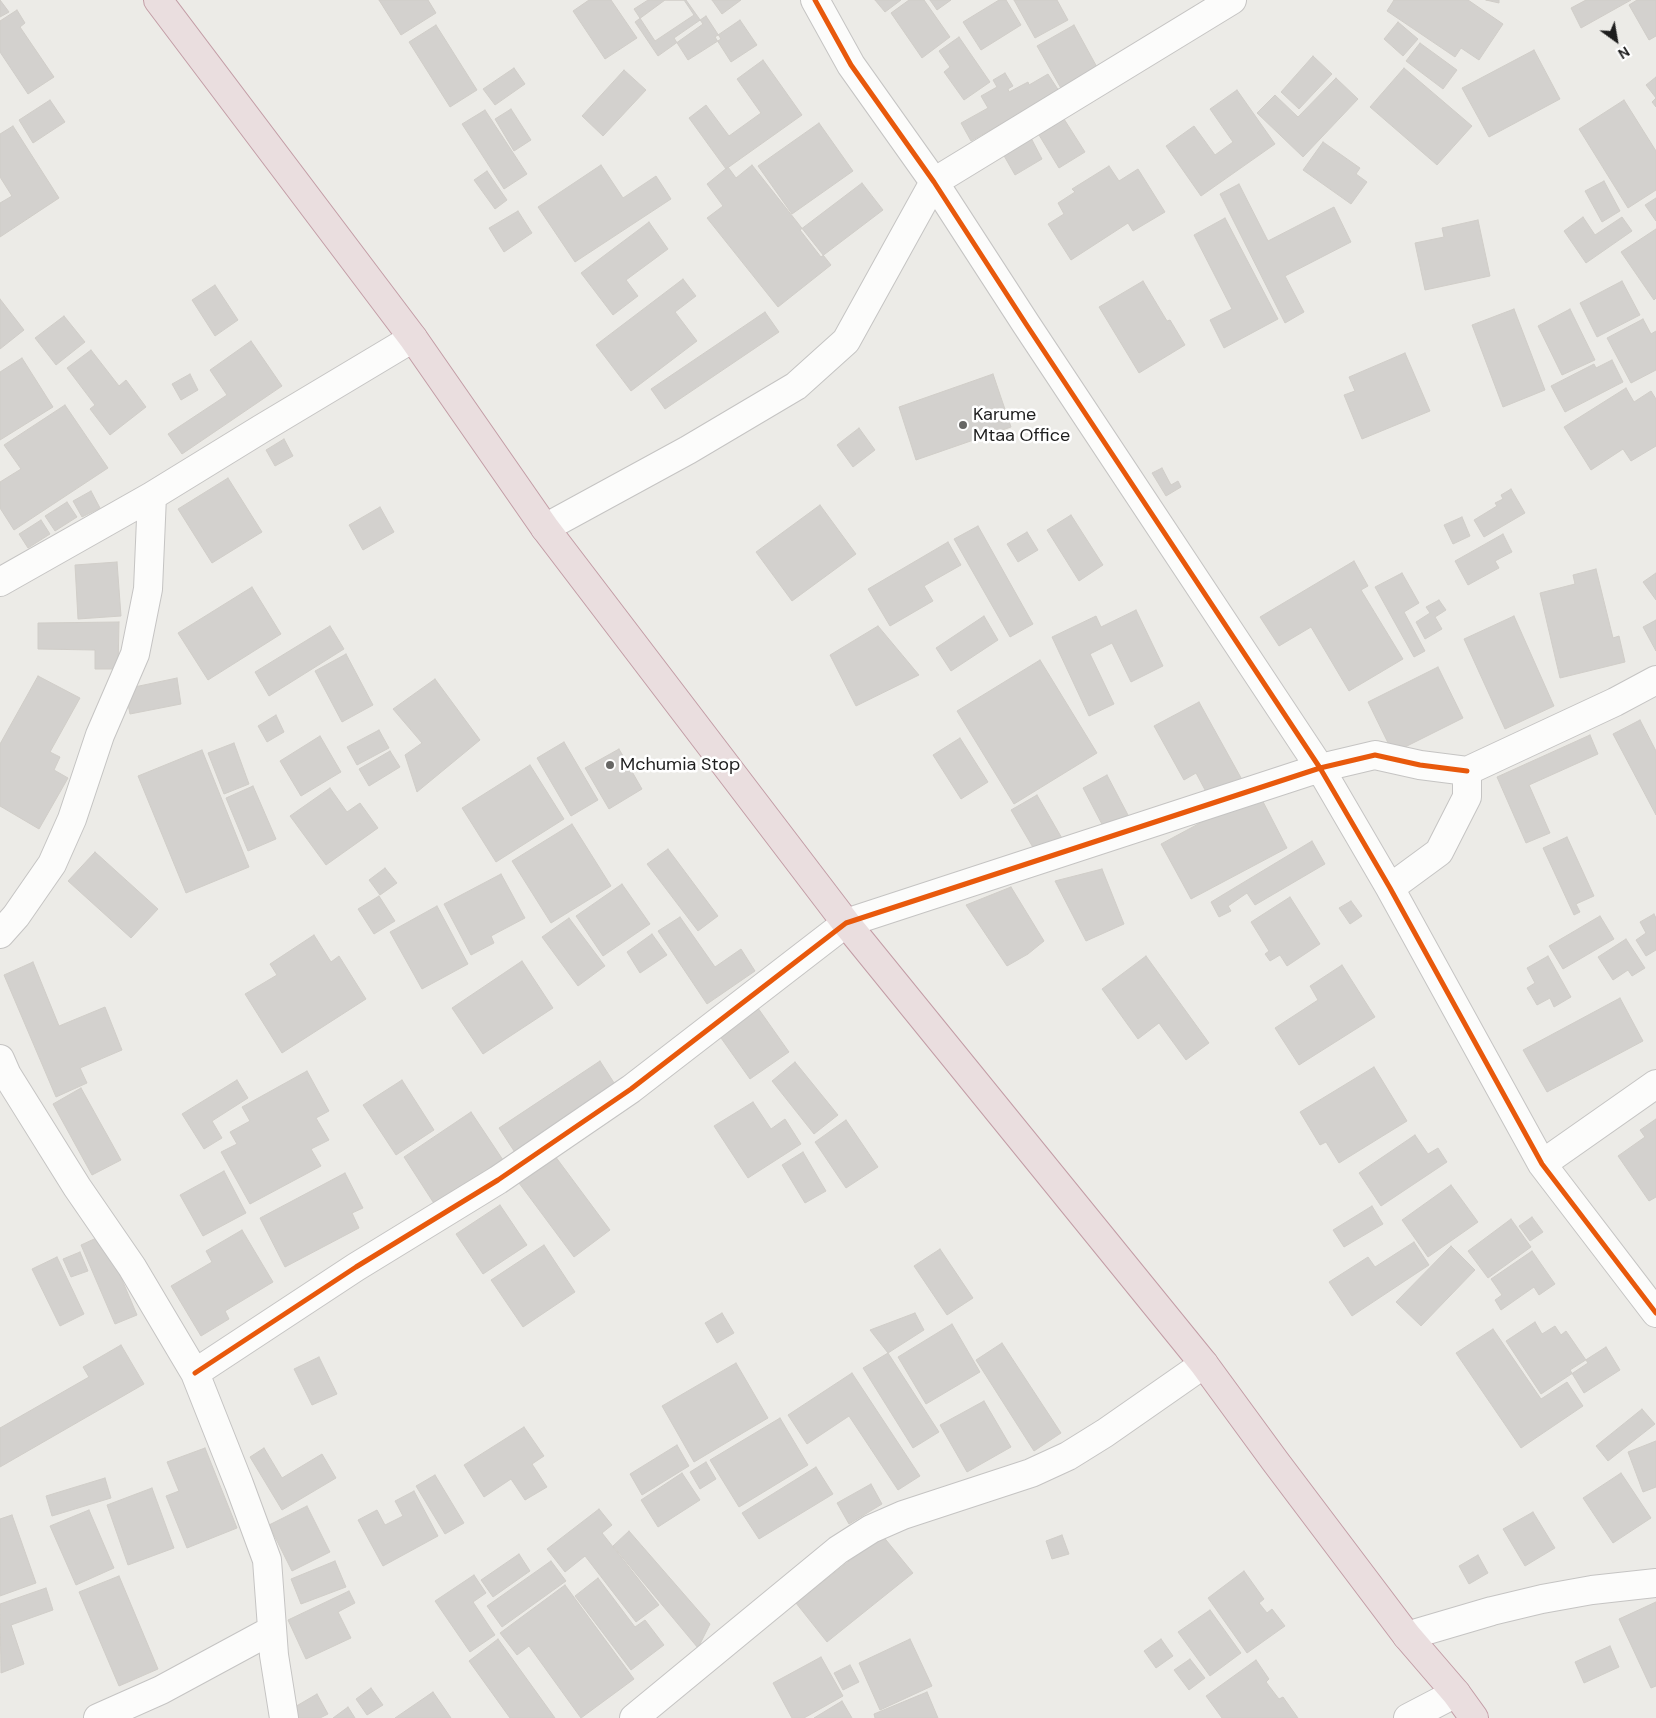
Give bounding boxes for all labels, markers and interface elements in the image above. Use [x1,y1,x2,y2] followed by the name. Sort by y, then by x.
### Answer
[1591,15,1641,65] north arrow
[1615,42,1633,63] text: N
[973,404,1070,446] place label: Karume Mtaa Office
[957,419,969,431] marker: Karume Mtaa Office
[620,754,740,776] place label: Mchumia Stop
[604,759,616,771] marker: Mchumia Stop

